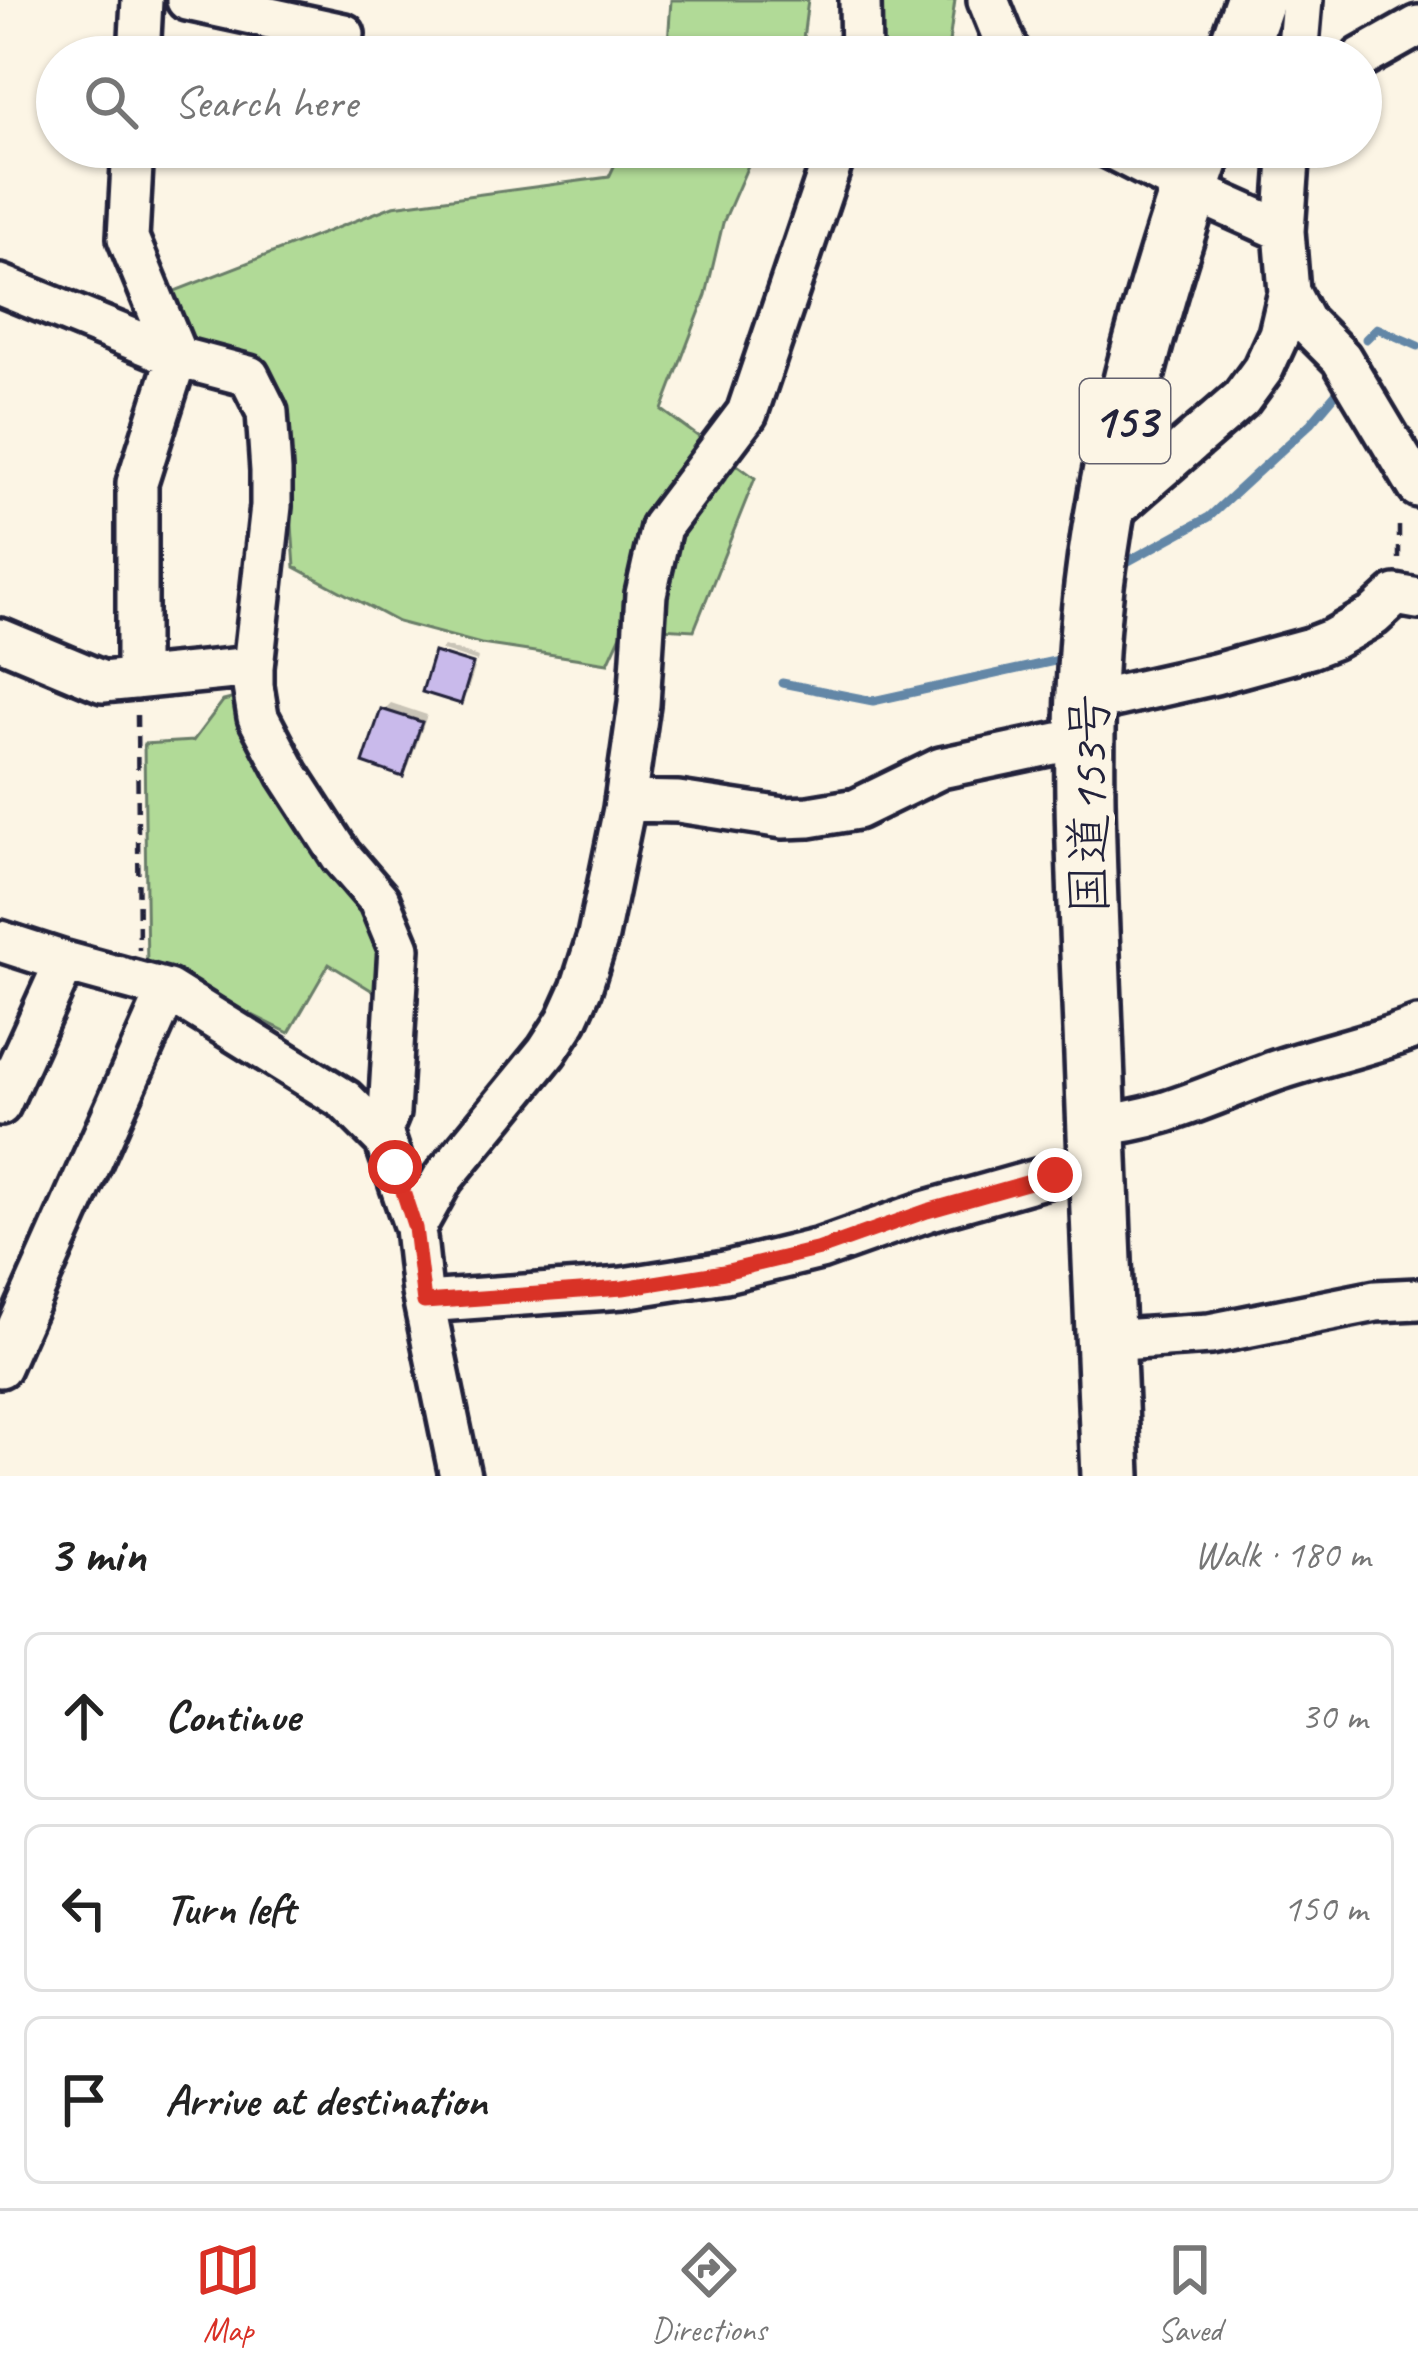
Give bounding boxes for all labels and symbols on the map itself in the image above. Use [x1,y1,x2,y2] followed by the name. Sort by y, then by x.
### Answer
[1080,379,1170,463] road number: 153
[1057,693,1121,915] street label: 国道153号
[368,1140,422,1194] route start
[1028,1148,1082,1202] route end

